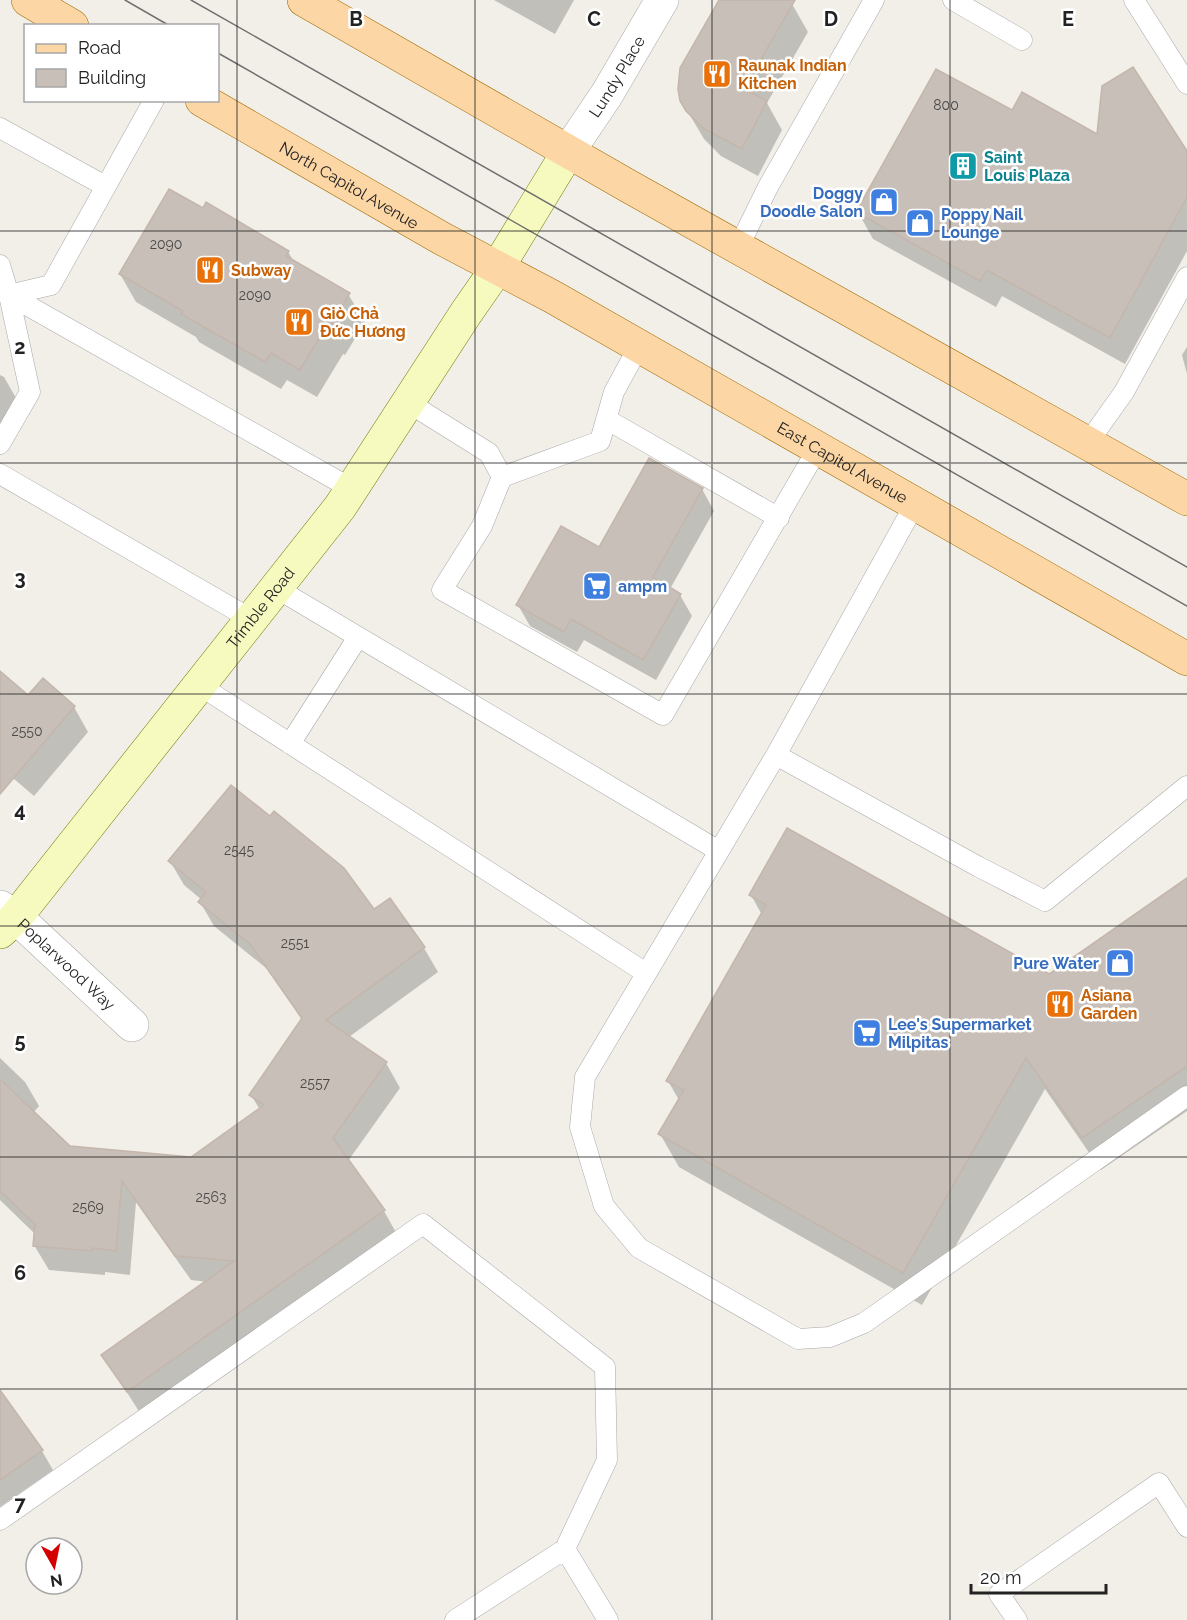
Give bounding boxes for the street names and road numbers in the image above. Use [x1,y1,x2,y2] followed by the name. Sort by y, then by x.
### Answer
[585,33,649,121] street label: Lundy Place
[276,138,422,233] street label: North Capitol Avenue
[774,418,911,508] street label: East Capitol Avenue
[223,564,299,653] street label: Trimble Road
[14,915,119,1015] street label: Poplarwood Way

